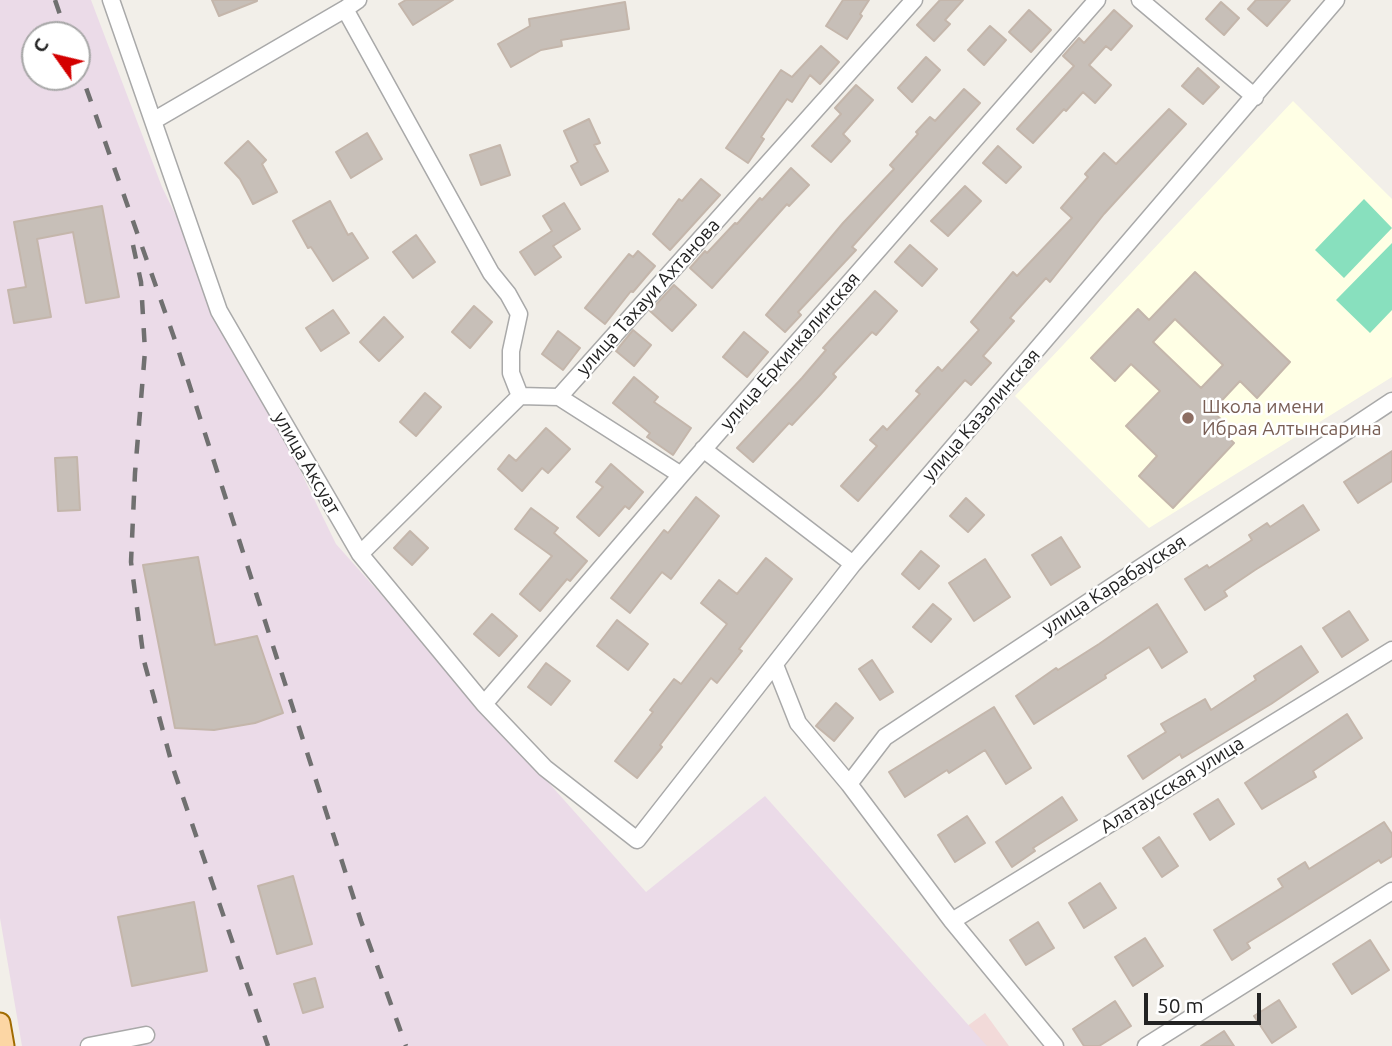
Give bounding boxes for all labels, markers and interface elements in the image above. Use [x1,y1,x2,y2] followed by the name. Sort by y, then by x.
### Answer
[21,21,91,91] north arrow
[28,34,53,57] text: С
[572,214,724,380] street label: улица Тахауи Ахтанова
[715,267,865,435] street label: улица Еркинкалинская
[917,344,1045,486] street label: улица Казалинская
[1202,396,1382,440] place label: Школа имени Ибрая Алтынсарина
[268,408,346,518] street label: улица Аксуат
[1180,410,1196,426] marker: Школа имени Ибрая Алтынсарина
[1038,530,1190,640] street label: улица Карабауская
[1096,732,1248,838] street label: Алатаусская улица
[1147,979,1264,1023] scale bar
[1157,993,1204,1017] text: 50 m

